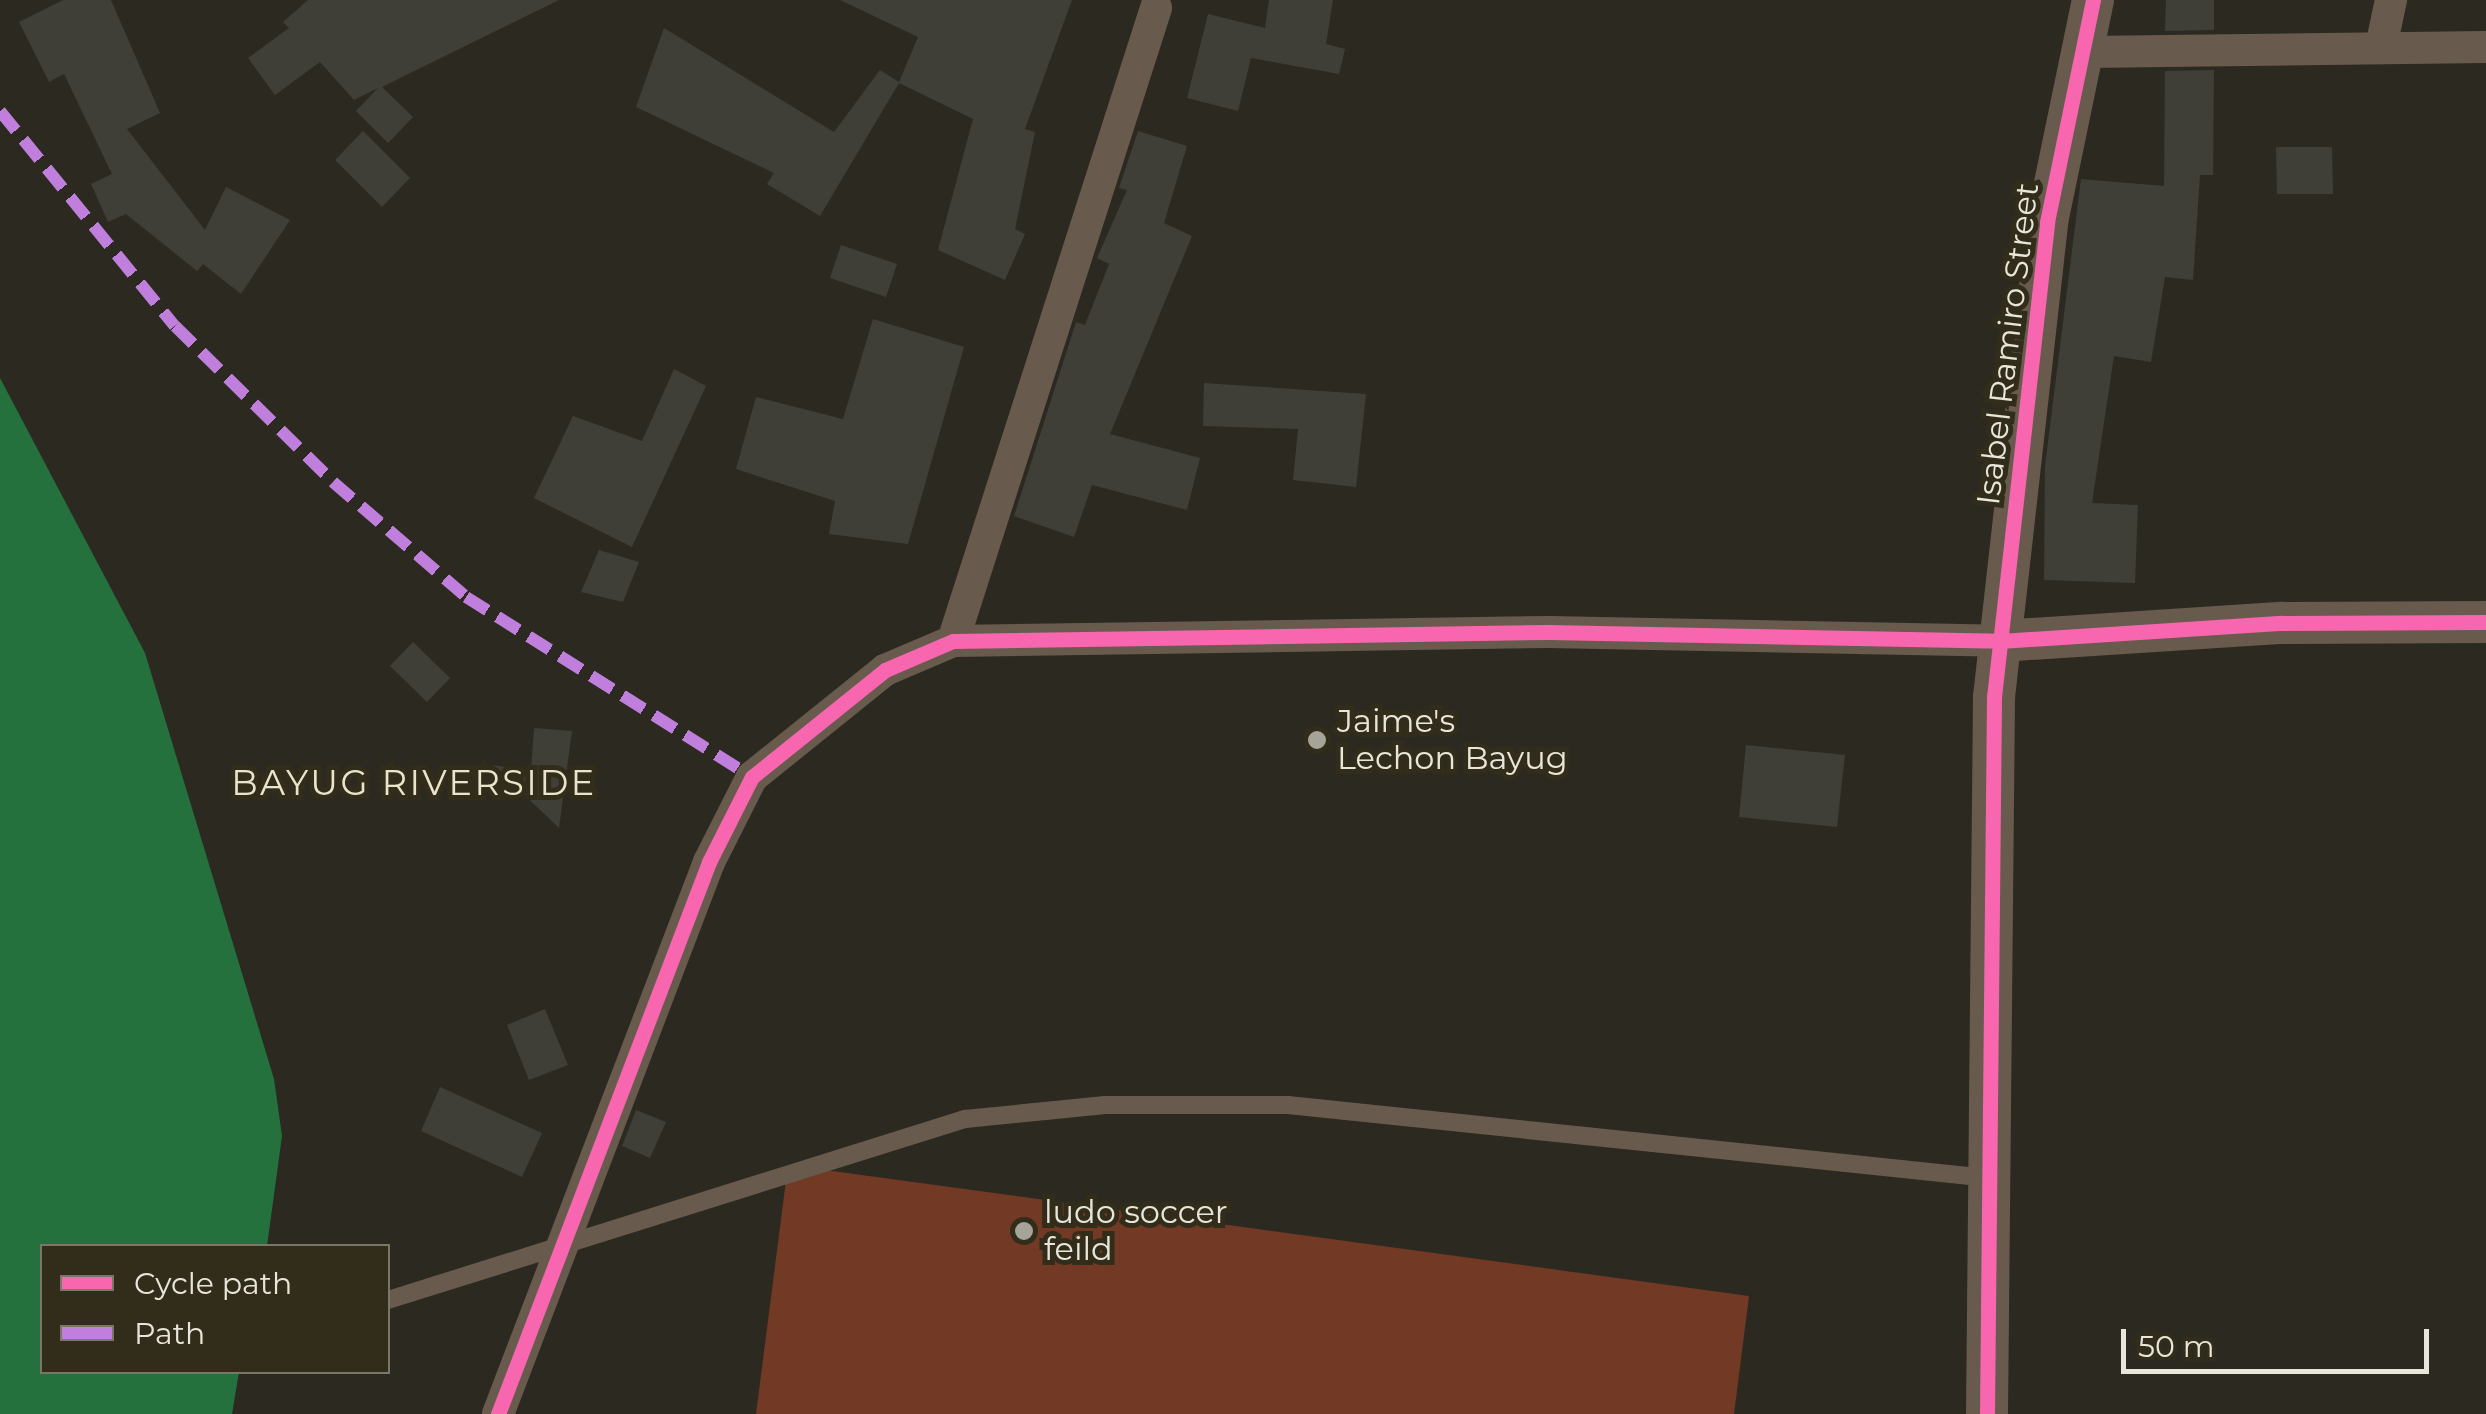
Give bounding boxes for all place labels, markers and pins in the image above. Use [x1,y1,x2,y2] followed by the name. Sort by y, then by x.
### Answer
[1337,703,1568,778] place label: Jaime's Lechon Bayug
[1306,729,1328,751] marker: Jaime's Lechon Bayug
[1044,1194,1228,1269] place label: ludo soccer feild
[1013,1220,1035,1242] marker: ludo soccer feild

